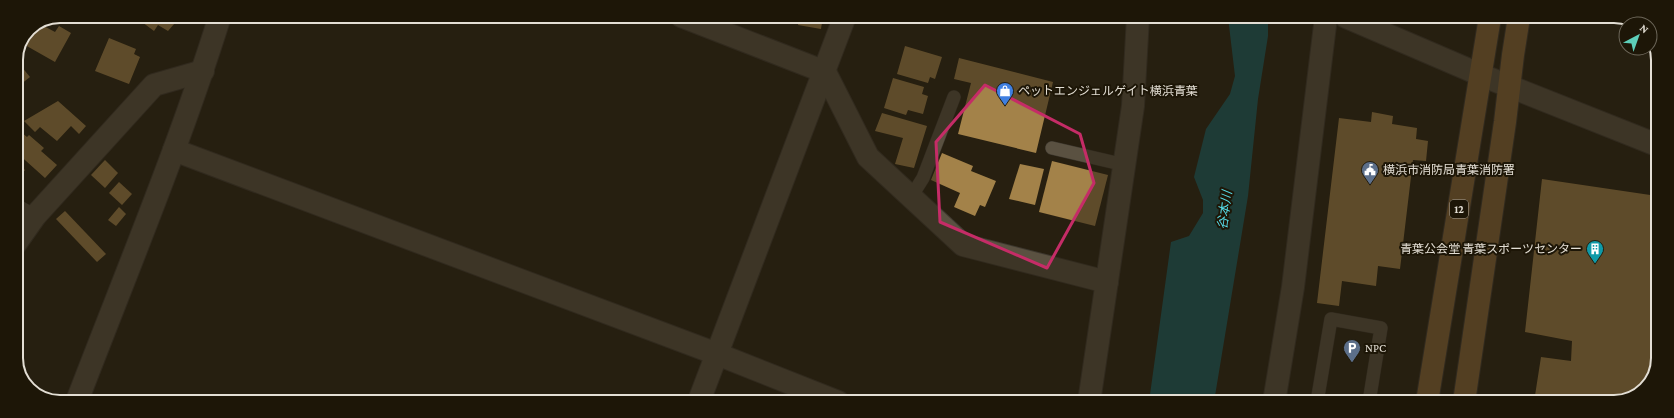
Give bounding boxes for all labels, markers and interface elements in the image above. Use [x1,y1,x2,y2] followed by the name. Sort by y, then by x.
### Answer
[1618,16,1658,56] north arrow
[1638,21,1652,36] text: N
[995,81,1015,106] shop icon: ペットエンジェルゲイト横浜青葉
[1018,84,1198,98] place label: ペットエンジェルゲイト横浜青葉
[1360,160,1380,185] public building icon: 横浜市消防局青葉消防署
[1383,163,1515,177] place label: 横浜市消防局青葉消防署
[1214,188,1235,230] water label: 谷本川
[1450,200,1468,218] road number: 12
[1585,239,1605,264] building icon: 青葉公会堂 青葉スポーツセンター
[1400,242,1582,256] place label: 青葉公会堂 青葉スポーツセンター
[1342,338,1362,363] parking icon: NPC
[1365,341,1386,355] place label: NPC

